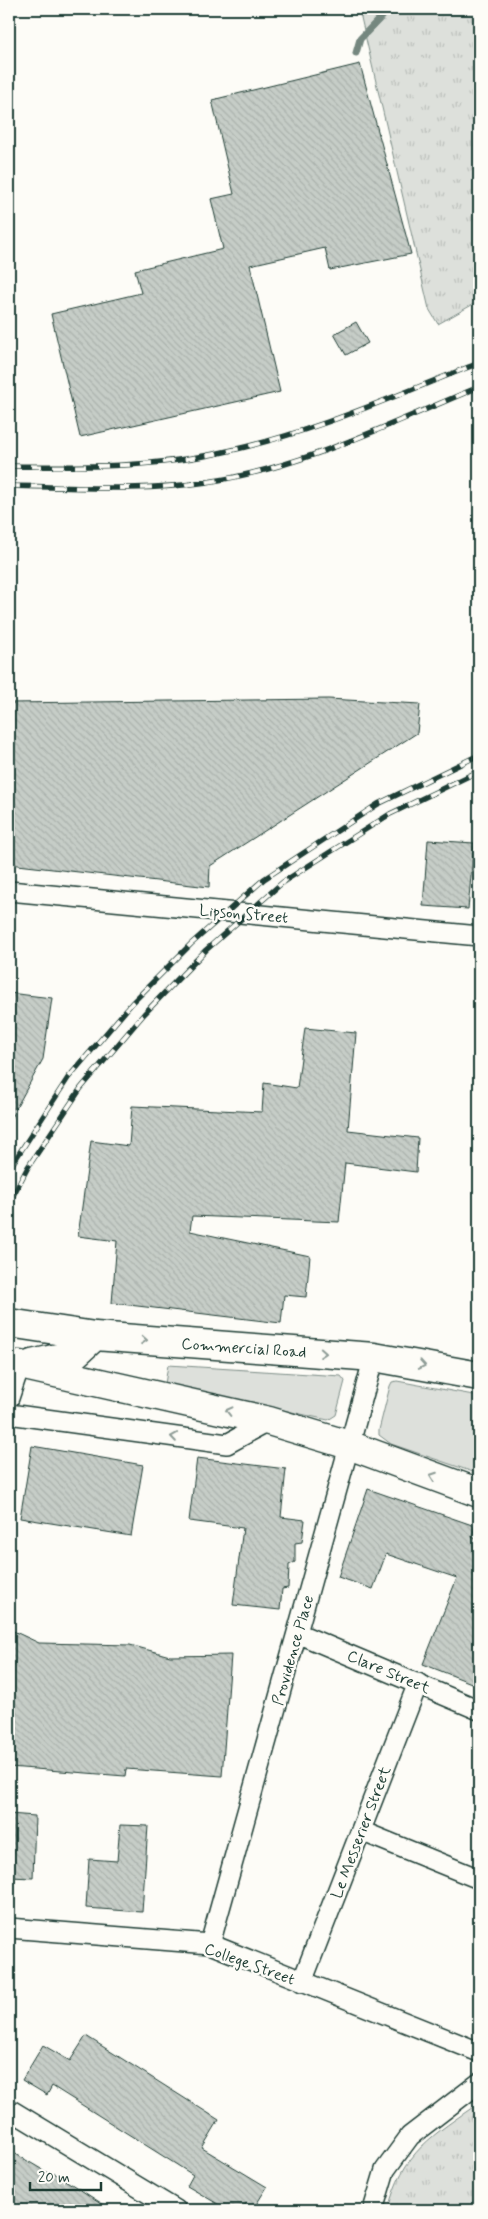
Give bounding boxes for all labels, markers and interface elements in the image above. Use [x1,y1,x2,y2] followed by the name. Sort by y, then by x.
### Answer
[199,900,289,929] street label: Lipson Street
[140,1334,148,1345] one-way arrow
[181,1334,307,1363] street label: Commercial Road
[319,1347,327,1358] one-way arrow
[418,1360,427,1370] one-way arrow
[224,1406,233,1417] one-way arrow
[170,1432,178,1443] one-way arrow
[430,1472,438,1482] one-way arrow
[268,1593,319,1708] street label: Providence Place
[344,1645,434,1700] street label: Clare Street
[326,1763,397,1902] street label: Le Messerier Street
[201,1938,298,1991] street label: College Street
[30,2159,101,2191] scale bar
[38,2168,70,2188] text: 20 m

